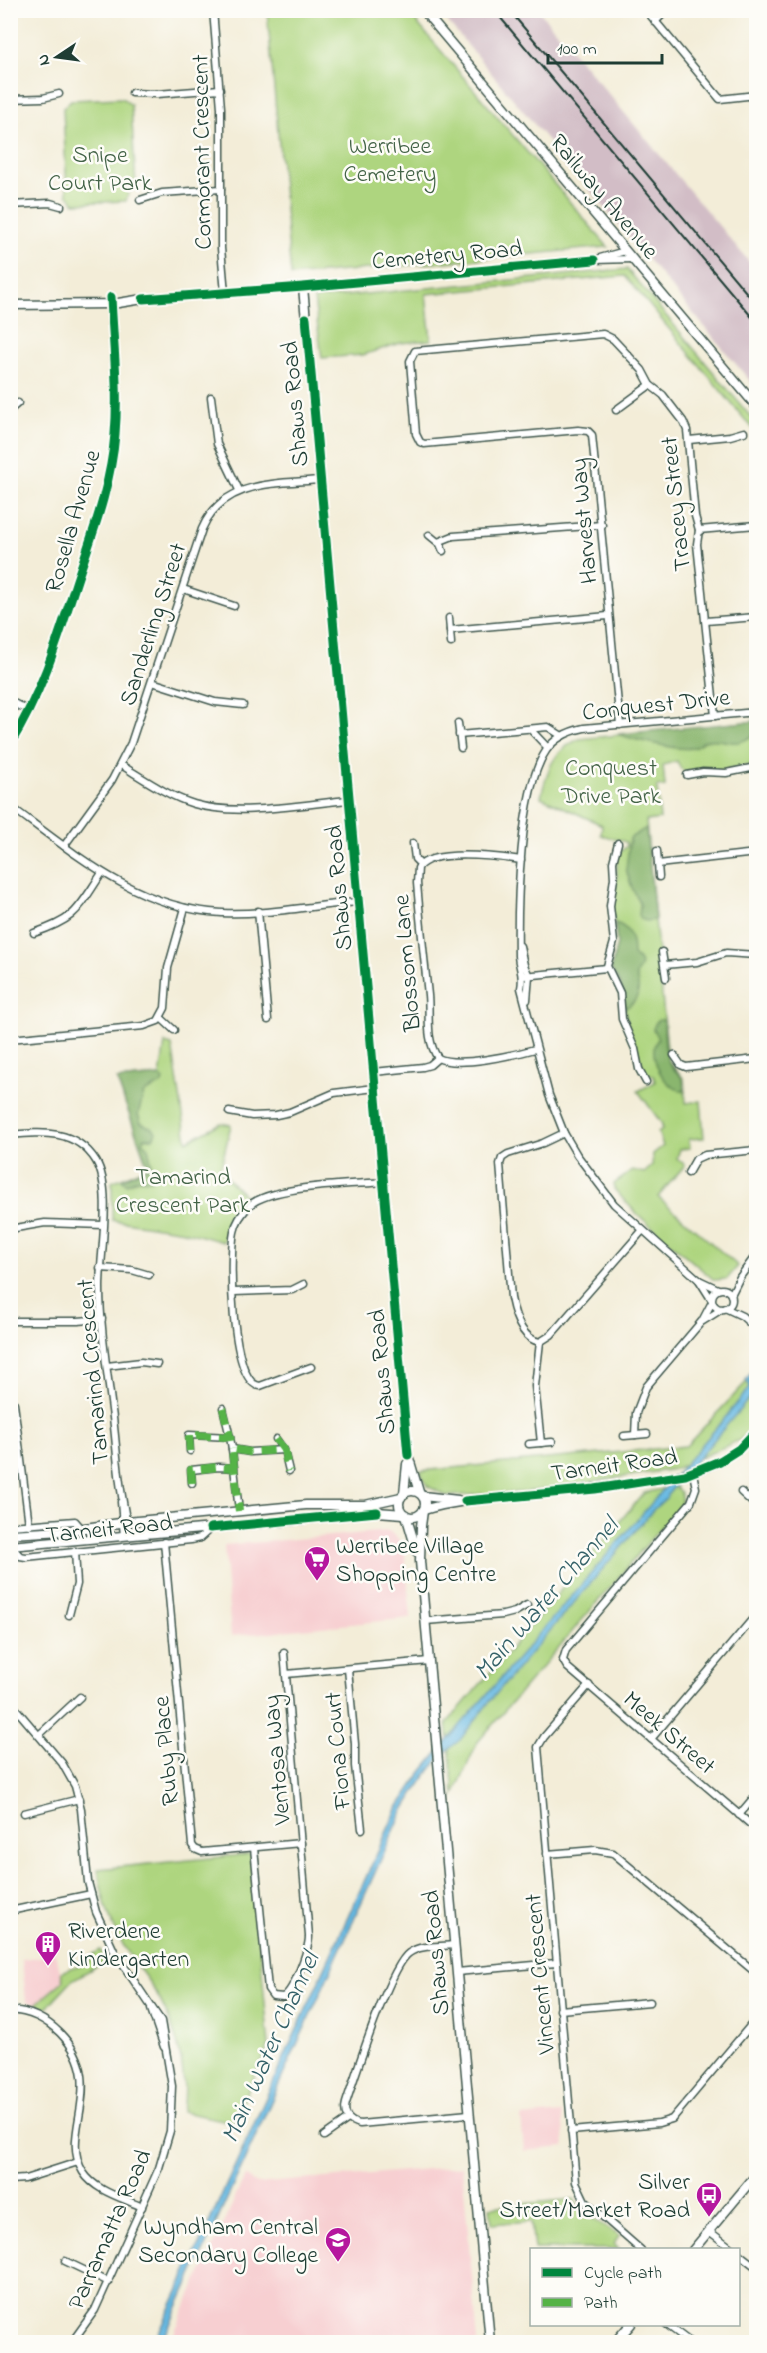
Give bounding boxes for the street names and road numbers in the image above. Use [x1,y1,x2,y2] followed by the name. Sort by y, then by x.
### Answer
[184,54,223,250] street label: Cormorant Crescent
[539,127,666,269] street label: Railway Avenue
[370,232,525,282] street label: Cemetery Road
[274,339,319,468] street label: Shaws Road
[653,434,703,573] street label: Tracey Street
[37,446,112,597] street label: Rosella Avenue
[563,456,609,585] street label: Harvest Way
[112,539,197,711] street label: Sanderling Street
[581,681,732,732] street label: Conquest Drive
[318,823,363,952] street label: Shaws Road
[385,893,432,1034] street label: Blossom Lane
[69,1277,120,1466] street label: Tamarind Crescent
[361,1307,406,1436] street label: Shaws Road
[549,1440,680,1493] street label: Tarneit Road
[44,1506,175,1555] street label: Tarneit Road
[614,1684,723,1784] street label: Meek Street
[317,1690,362,1812] street label: Fiona Court
[255,1693,303,1827] street label: Ventosa Way
[145,1694,191,1807] street label: Ruby Place
[415,1888,460,2017] street label: Shaws Road
[517,1892,566,2056] street label: Vincent Crescent
[60,2144,162,2316] street label: Parramatta Road

